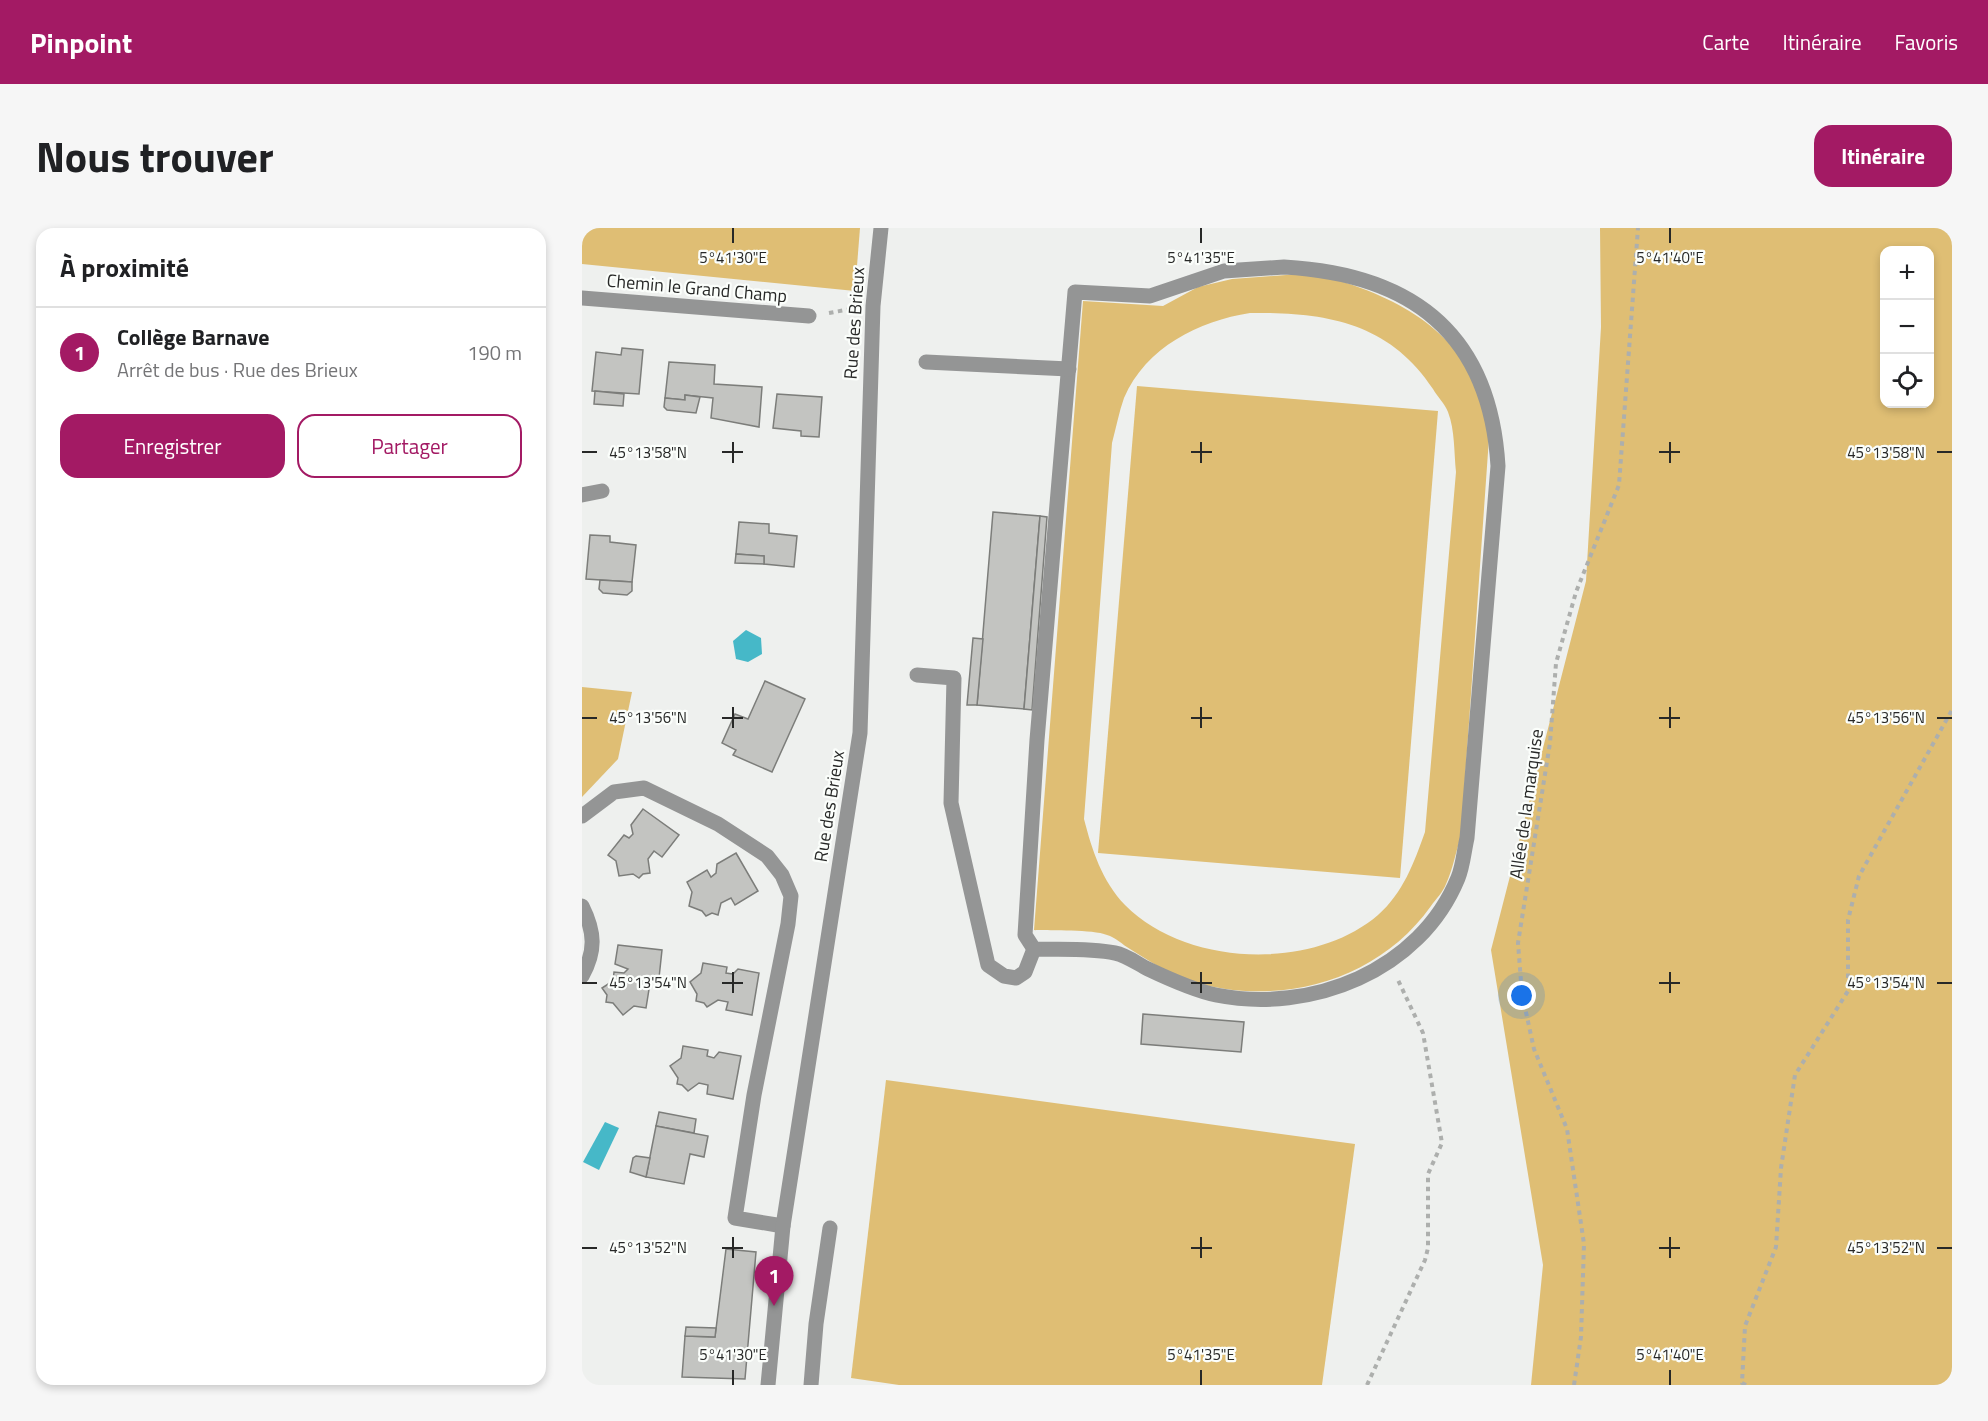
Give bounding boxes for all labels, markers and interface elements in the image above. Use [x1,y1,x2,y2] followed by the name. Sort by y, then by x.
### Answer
[30,21,132,64] text: Pinpoint
[1702,26,1750,58] text: Carte
[1783,26,1862,58] text: Itinéraire
[1895,26,1958,58] text: Favoris
[36,124,274,188] text: Nous trouver
[1814,125,1952,187] button: Itinéraire
[699,246,767,269] text: 5°41'30"E
[1167,246,1235,269] text: 5°41'35"E
[1636,246,1704,269] text: 5°41'40"E
[1880,246,1934,408] map controls
[1880,246,1934,300] button: +
[60,248,189,287] text: À proximité
[837,266,871,380] street label: Rue des Brieux
[606,267,788,309] street label: Chemin le Grand Champ
[1880,300,1934,354] button: −
[117,320,270,354] text: Collège Barnave
[74,337,85,368] text: 1
[467,337,522,368] text: 190 m
[117,354,358,385] text: Arrêt de bus · Rue des Brieux
[1880,354,1934,408] button: locate
[60,414,285,478] button: Enregistrer
[297,414,522,478] button: Partager
[609,441,687,464] text: 45°13'58"N
[1847,441,1925,464] text: 45°13'58"N
[609,706,687,729] text: 45°13'56"N
[1847,706,1925,729] text: 45°13'56"N
[1502,727,1550,881] street label: Allée de la marquise
[807,748,851,864] street label: Rue des Brieux
[609,971,687,994] text: 45°13'54"N
[1847,971,1925,994] text: 45°13'54"N
[1507,981,1536,1010] your location
[609,1236,687,1259] text: 45°13'52"N
[1847,1236,1925,1259] text: 45°13'52"N
[754,1256,794,1306] pin: 1
[699,1343,767,1366] text: 5°41'30"E
[1167,1343,1235,1366] text: 5°41'35"E
[1636,1343,1704,1366] text: 5°41'40"E

